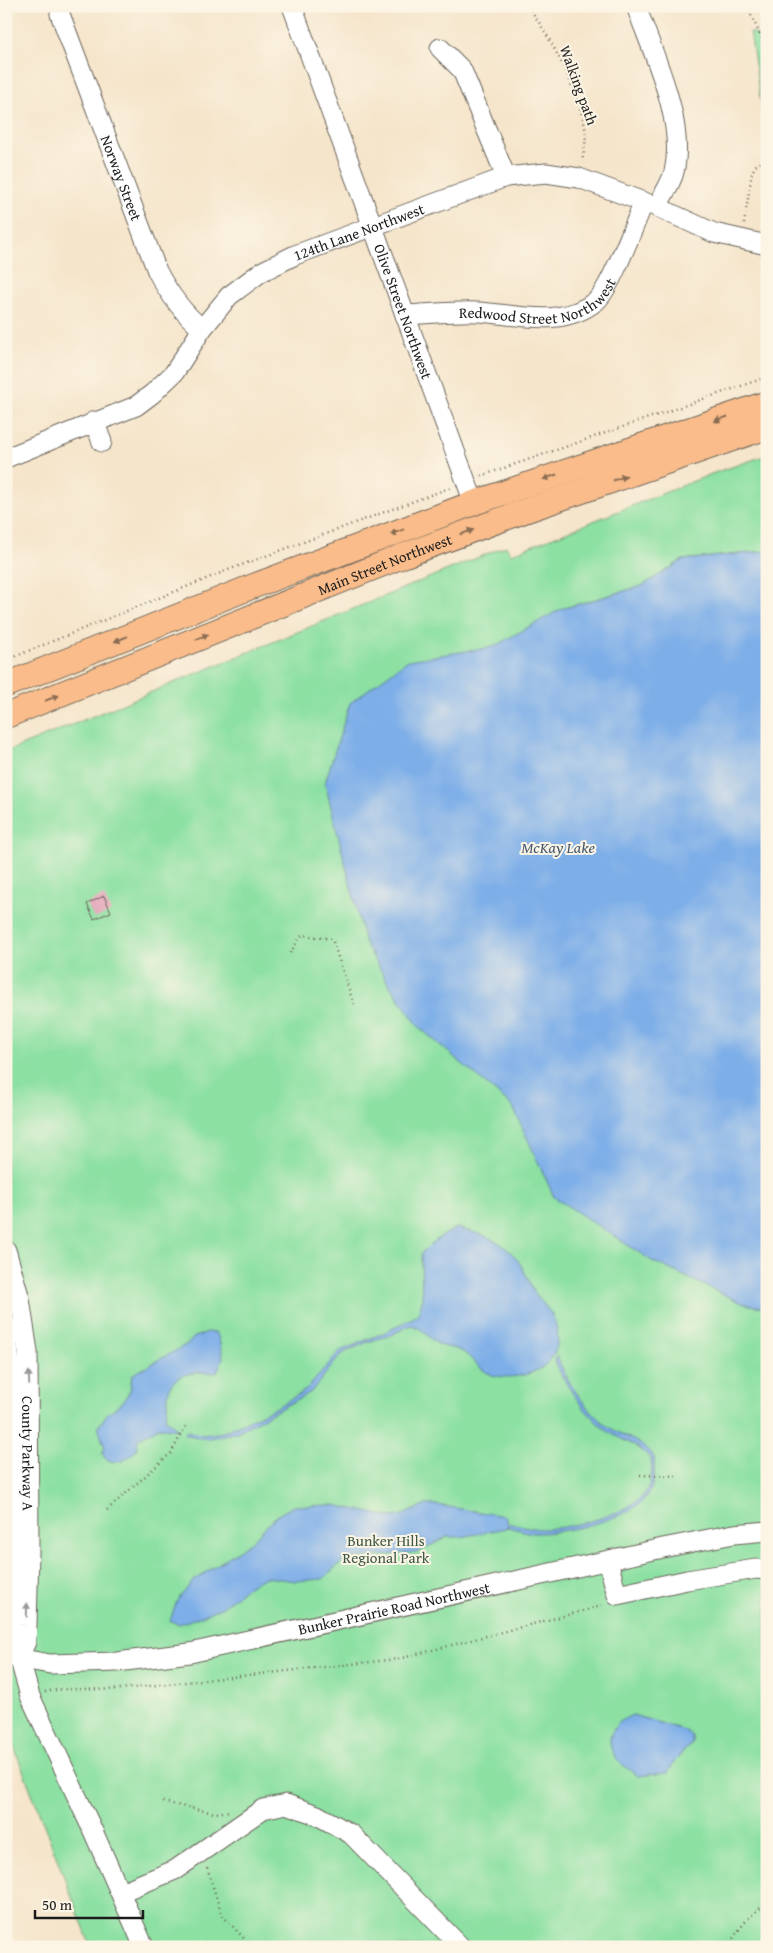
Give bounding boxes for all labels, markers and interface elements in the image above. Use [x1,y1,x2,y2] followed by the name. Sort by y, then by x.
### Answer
[555,42,603,128] street label: Walking path
[96,132,148,224] street label: Norway Street
[290,197,428,265] street label: 124th Lane Northwest
[369,241,438,382] street label: Olive Street Northwest
[459,273,621,328] street label: Redwood Street Northwest
[713,416,728,423] one-way arrow
[543,474,558,481] one-way arrow
[613,474,628,481] one-way arrow
[314,528,455,600] street label: Main Street Northwest
[460,528,475,535] one-way arrow
[390,529,405,536] one-way arrow
[195,633,210,641] one-way arrow
[113,635,128,643] one-way arrow
[44,693,59,701] one-way arrow
[521,835,595,859] water label: McKay Lake
[24,1369,32,1385] one-way arrow
[18,1396,39,1511] street label: County Parkway A
[343,1530,430,1568] park label: Bunker Hills Regional Park
[296,1576,492,1639] street label: Bunker Prairie Road Northwest
[24,1602,32,1618] one-way arrow
[35,1888,142,1920] scale bar
[42,1894,73,1915] text: 50 m

